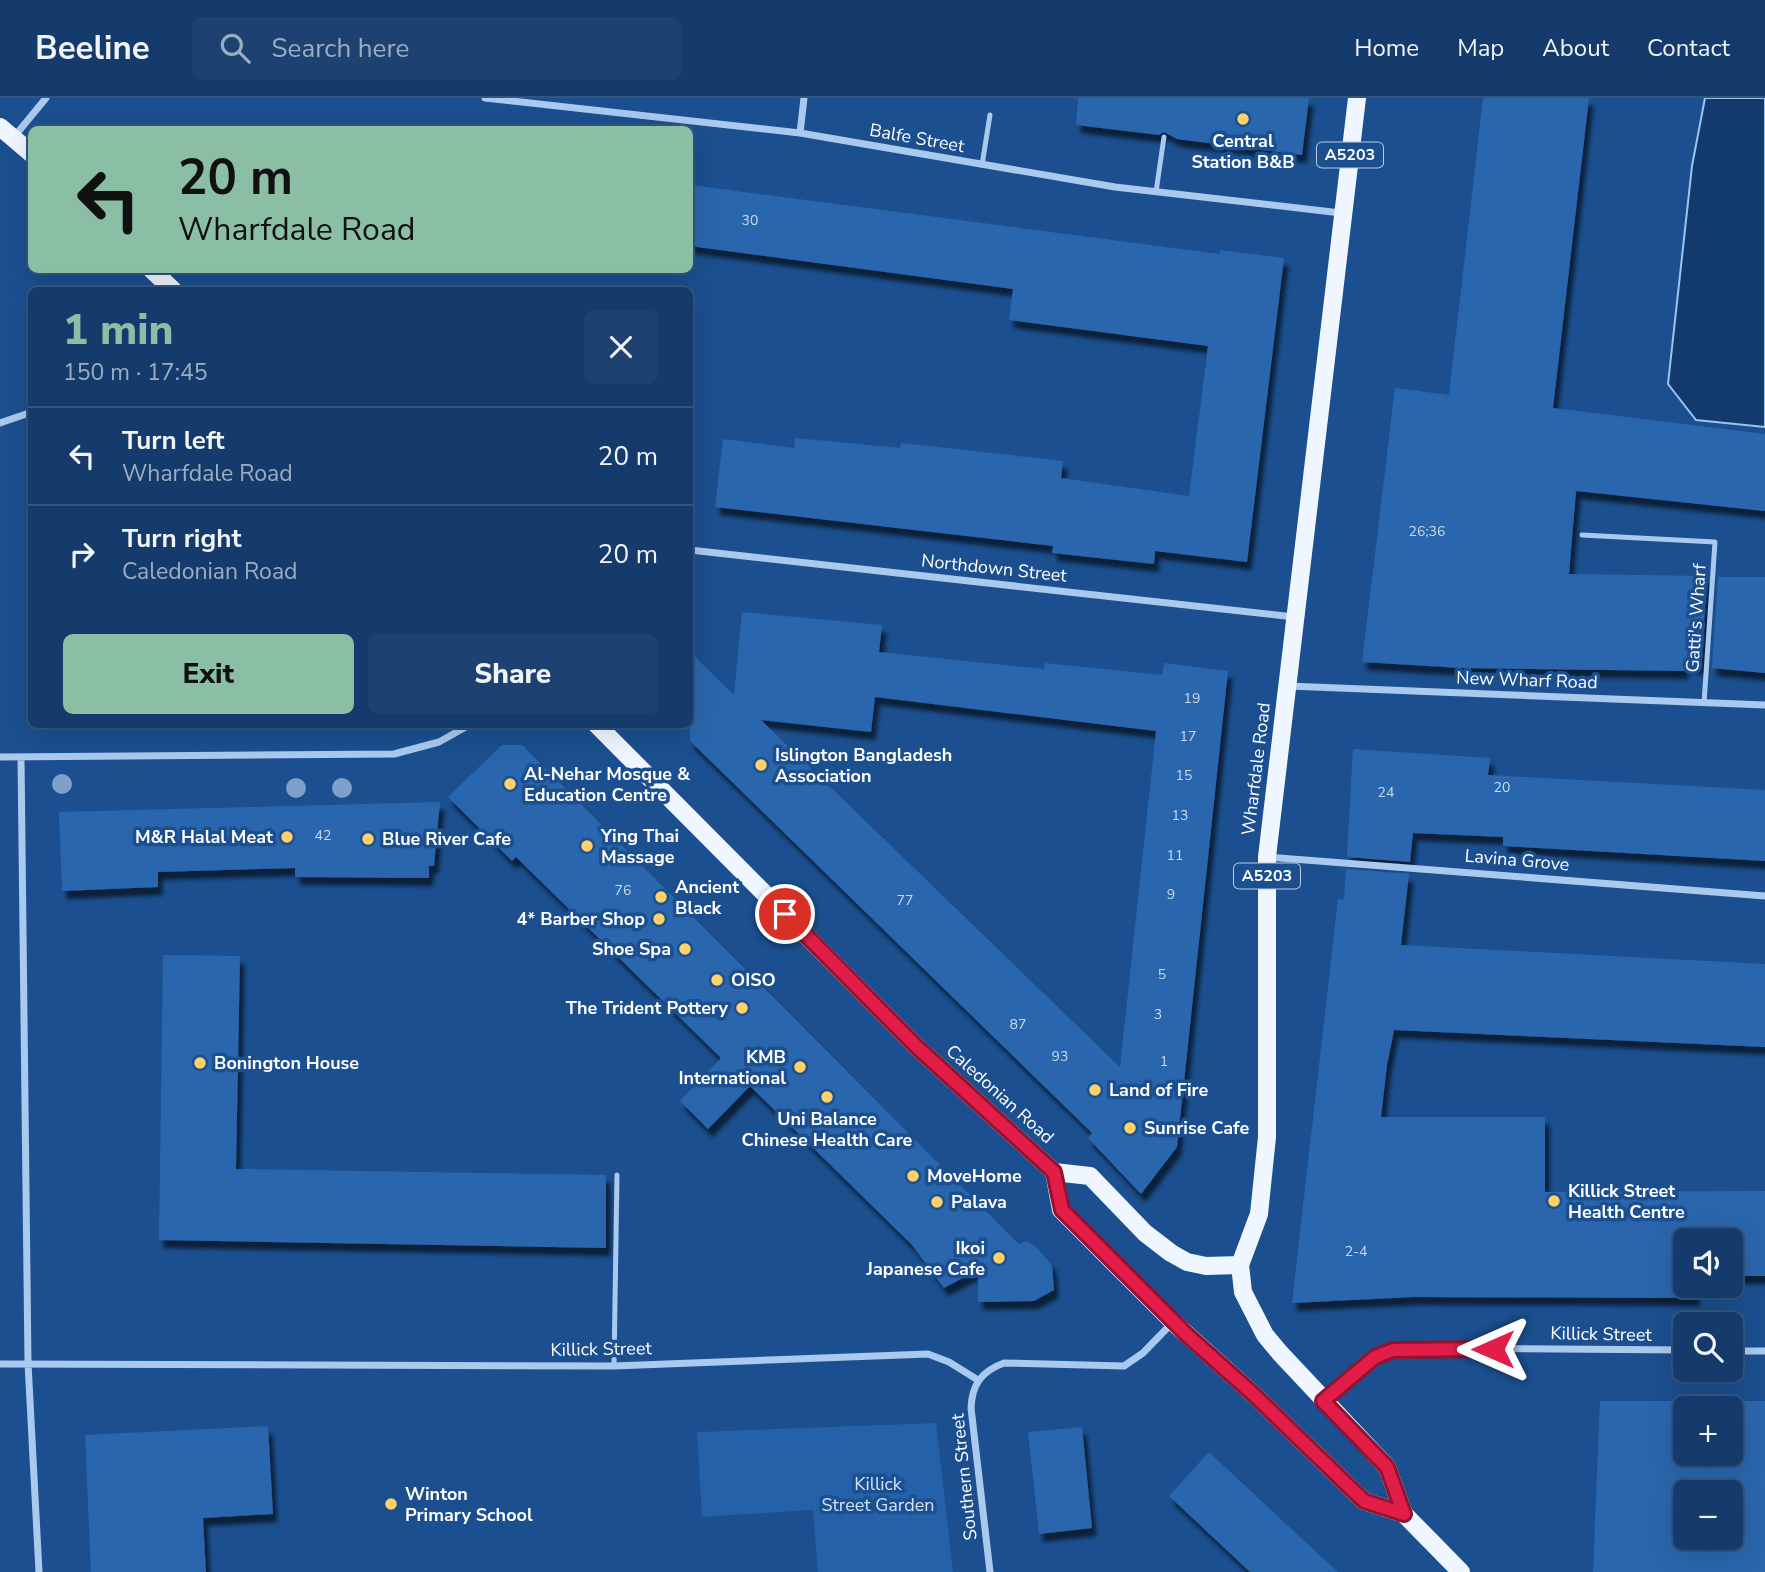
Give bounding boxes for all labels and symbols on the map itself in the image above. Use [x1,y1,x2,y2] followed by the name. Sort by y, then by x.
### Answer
[1235,111,1251,127] marker: Central Station B&B
[868,118,967,158] street label: Balfe Street
[1191,129,1295,174] place label: Central Station B&B
[1317,142,1383,167] road number: A5203
[742,211,758,230] house number: 30
[1409,522,1445,541] house number: 26;36
[920,548,1069,588] street label: Northdown Street
[1680,562,1712,673] street label: Gatti's Wharf
[1456,666,1598,694] street label: New Wharf Road
[1184,689,1200,708] house number: 19
[1236,701,1276,837] street label: Wharfdale Road
[1180,727,1196,746] house number: 17
[775,743,952,788] place label: Islington Bangladesh Association
[753,757,769,773] marker: Islington Bangladesh Association
[524,762,691,807] place label: Al-Nehar Mosque & Education Centre
[1176,766,1192,785] house number: 15
[502,776,518,792] marker: Al-Nehar Mosque & Education Centre
[1494,778,1510,797] house number: 20
[1378,783,1394,802] house number: 24
[1172,806,1188,825] house number: 13
[600,824,679,869] place label: Ying Thai Massage
[135,825,273,849] place label: M&R Halal Meat
[315,826,331,845] house number: 42
[382,827,511,851] place label: Blue River Cafe
[279,829,295,845] marker: M&R Halal Meat
[360,831,376,847] marker: Blue River Cafe
[579,838,595,854] marker: Ying Thai Massage
[1464,843,1570,877] street label: Lavina Grove
[1167,846,1183,865] house number: 11
[1234,863,1300,888] road number: A5203
[675,875,739,920] place label: Ancient Black
[615,881,631,900] house number: 76
[755,884,815,944] pin
[1167,885,1175,904] house number: 9
[653,889,669,905] marker: Ancient Black
[897,891,913,910] house number: 77
[516,907,645,931] place label: 4* Barber Shop
[651,911,667,927] marker: 4* Barber Shop
[592,937,671,961] place label: Shoe Spa
[677,941,693,957] marker: Shoe Spa
[1158,965,1166,984] house number: 5
[731,968,776,992] place label: OISO
[709,972,725,988] marker: OISO
[566,996,729,1020] place label: The Trident Pottery
[734,1000,750,1016] marker: The Trident Pottery
[1154,1005,1162,1024] house number: 3
[1010,1015,1026,1034] house number: 87
[941,1039,1059,1149] street label: Caledonian Road
[678,1045,786,1090] place label: KMB International
[1052,1047,1068,1066] house number: 93
[214,1051,359,1075] place label: Bonington House
[1160,1052,1168,1071] house number: 1
[192,1055,208,1071] marker: Bonington House
[792,1059,808,1075] marker: KMB International
[1109,1078,1208,1102] place label: Land of Fire
[1087,1082,1103,1098] marker: Land of Fire
[819,1089,835,1105] marker: Uni Balance Chinese Health Care
[742,1107,913,1152] place label: Uni Balance Chinese Health Care
[1144,1116,1249,1140] place label: Sunrise Cafe
[1122,1120,1138,1136] marker: Sunrise Cafe
[927,1164,1022,1188] place label: MoveHome
[905,1168,921,1184] marker: MoveHome
[1568,1179,1685,1224] place label: Killick Street Health Centre
[951,1190,1007,1214] place label: Palava
[1546,1193,1562,1209] marker: Killick Street Health Centre
[929,1194,945,1210] marker: Palava
[866,1236,985,1281] place label: Ikoi Japanese Cafe
[1345,1242,1367,1261] house number: 2-4
[991,1250,1007,1266] marker: Ikoi Japanese Cafe
[1456,1312,1530,1386] position arrow
[1550,1321,1653,1347] street label: Killick Street
[550,1336,653,1362] street label: Killick Street
[945,1412,983,1542] street label: Southern Street
[822,1472,934,1517] park label: Killick Street Garden
[405,1482,533,1527] place label: Winton Primary School
[383,1496,399,1512] marker: Winton Primary School

